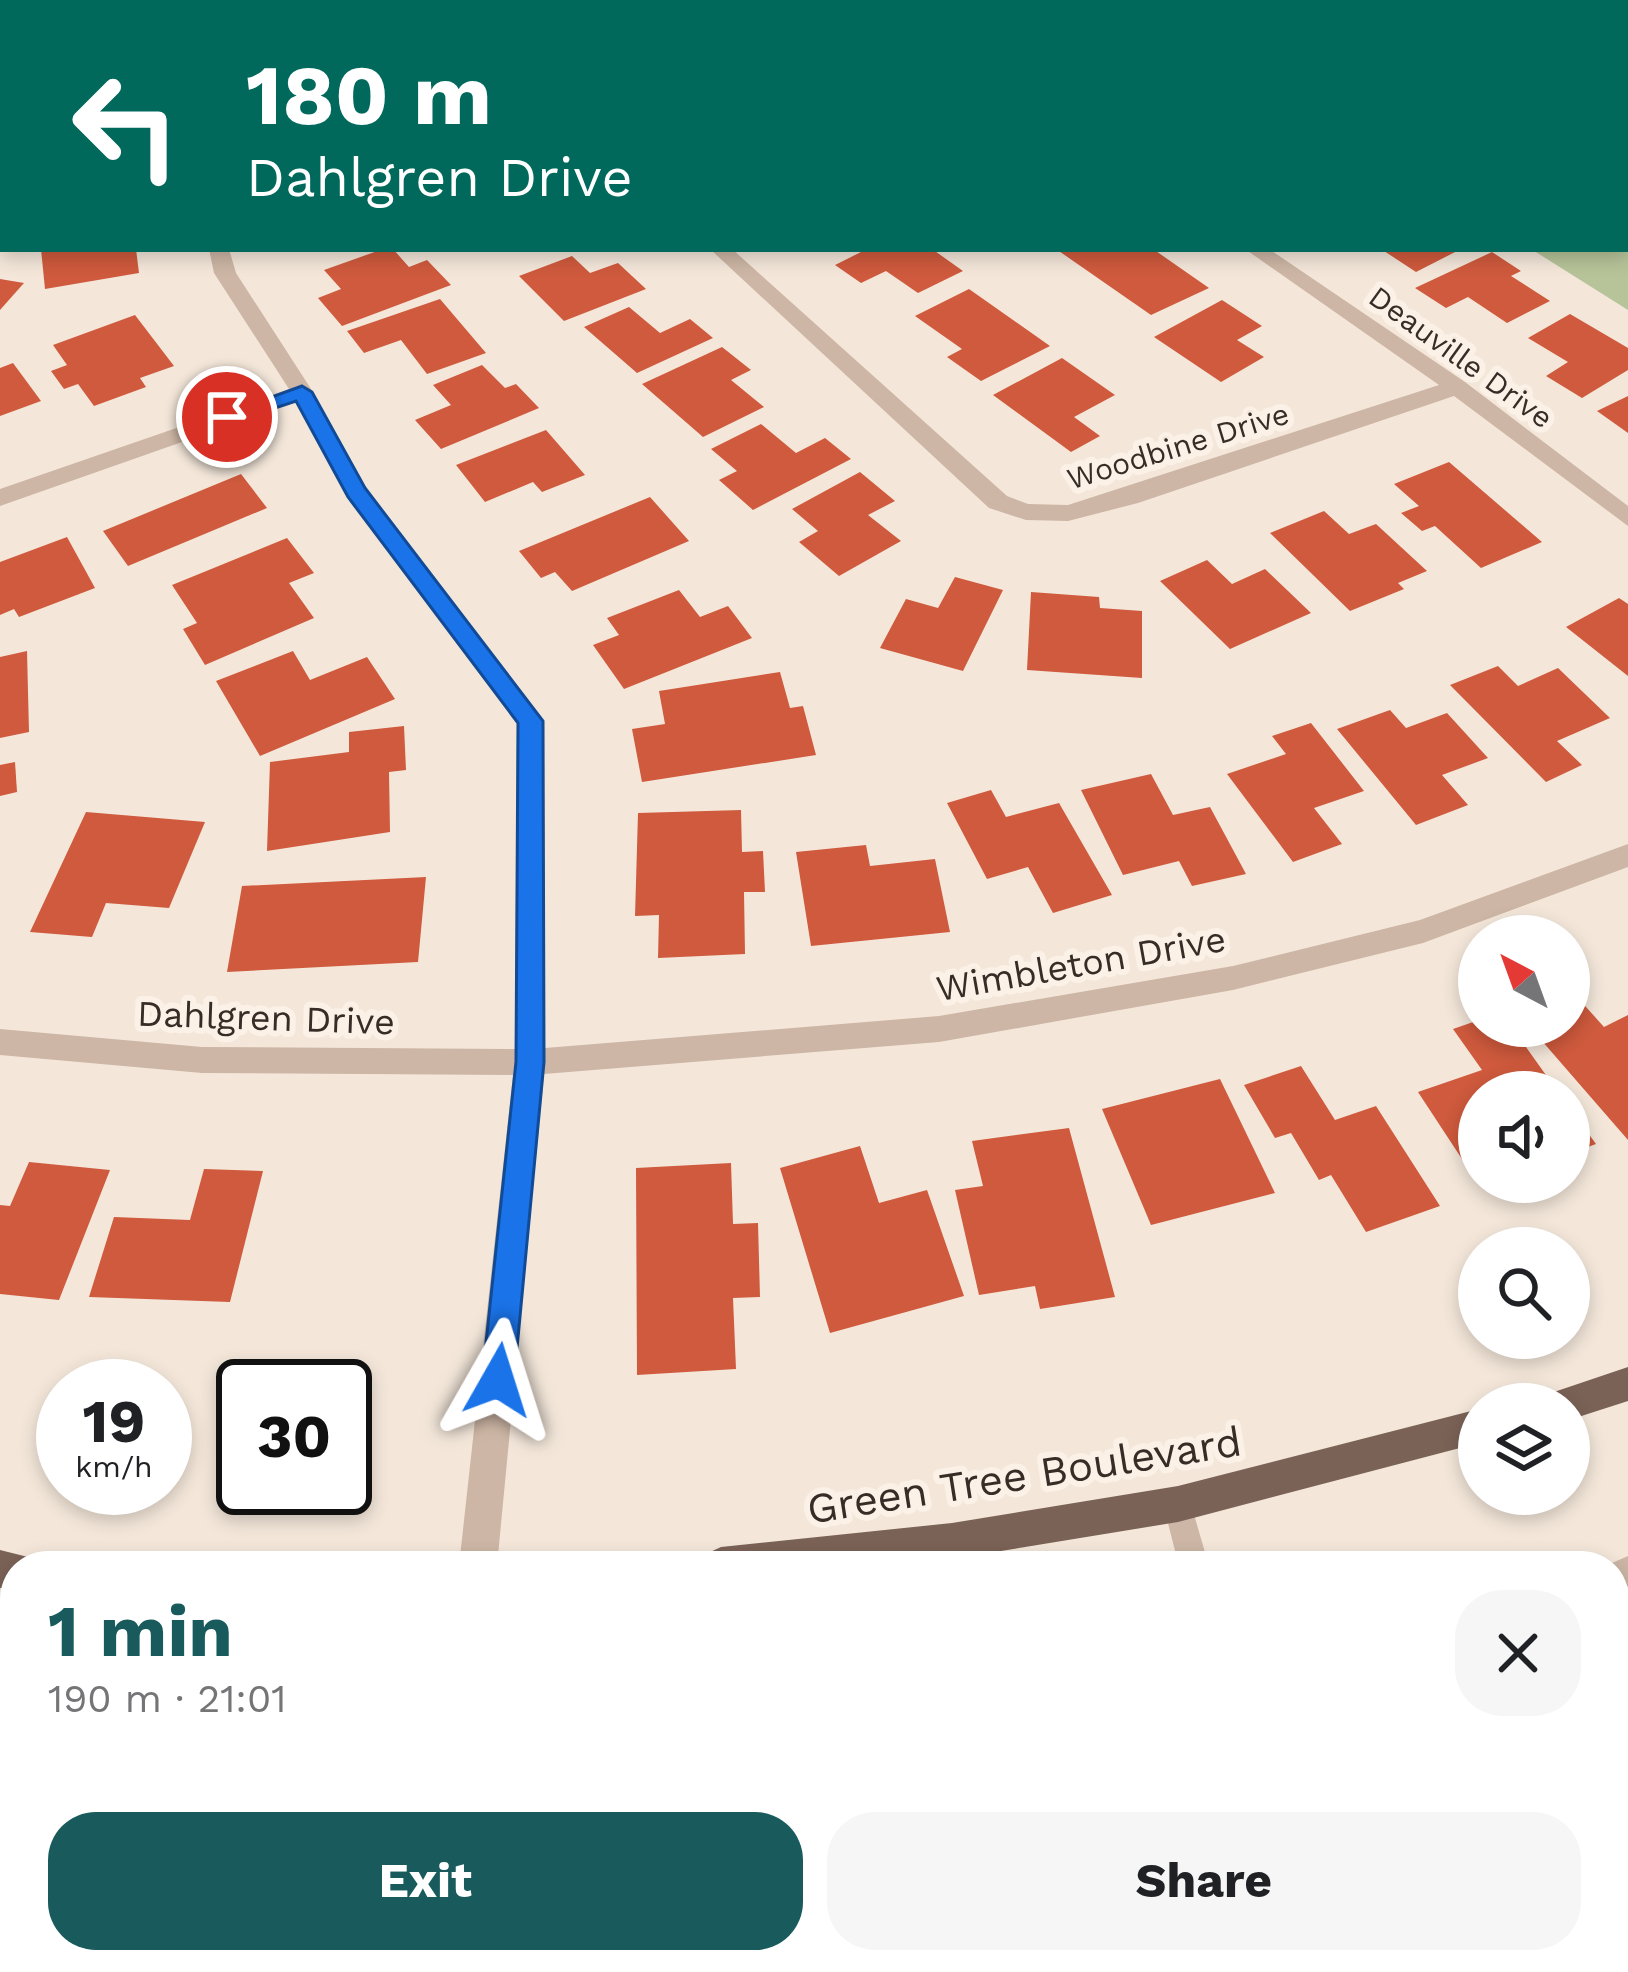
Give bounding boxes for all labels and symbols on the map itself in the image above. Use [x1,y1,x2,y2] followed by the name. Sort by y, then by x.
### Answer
[1362,279,1560,435] street label: Deauville Drive
[176,366,278,468] pin
[1063,396,1293,496] street label: Woodbine Drive
[1458,915,1590,1047] north arrow
[933,918,1229,1010] street label: Wimbleton Drive
[136,993,396,1043] street label: Dahlgren Drive
[435,1317,561,1443] position arrow
[216,1359,372,1515] speed limit sign: 30
[803,1416,1245,1534] street label: Green Tree Boulevard

